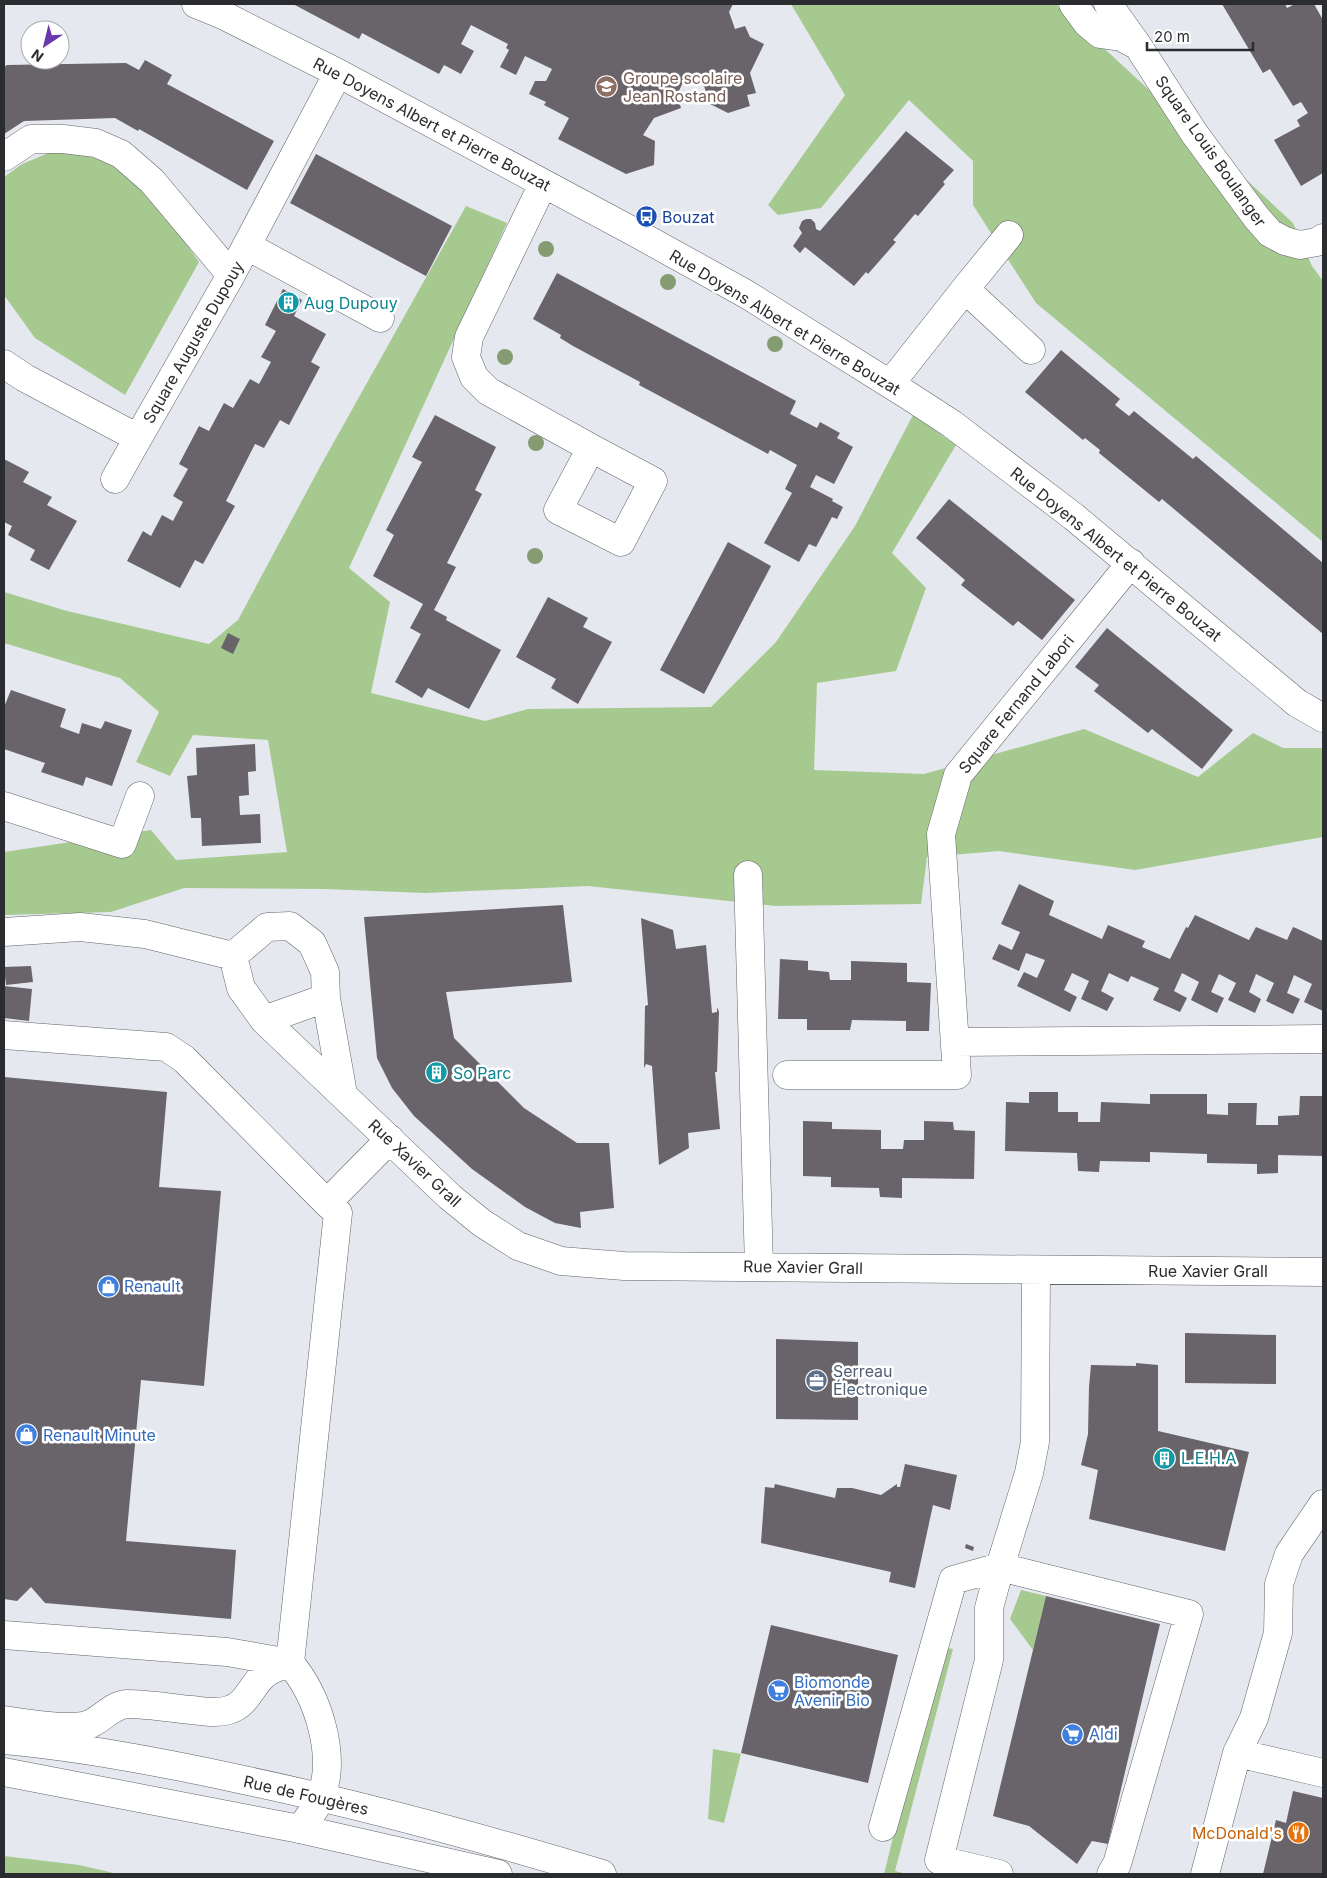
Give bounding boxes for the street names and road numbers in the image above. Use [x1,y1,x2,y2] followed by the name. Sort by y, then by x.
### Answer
[310,53,554,195] street label: Rue Doyens Albert et Pierre Bouzat
[1151,72,1271,230] street label: Square Louis Boulanger
[666,245,904,399] street label: Rue Doyens Albert et Pierre Bouzat
[138,257,248,427] street label: Square Auguste Dupouy
[1006,463,1226,645] street label: Rue Doyens Albert et Pierre Bouzat
[954,631,1078,777] street label: Square Fernand Labori
[364,1115,466,1211] street label: Rue Xavier Grall
[743,1256,863,1278] street label: Rue Xavier Grall
[1148,1261,1268,1281] street label: Rue Xavier Grall
[242,1771,370,1819] street label: Rue de Fougères

